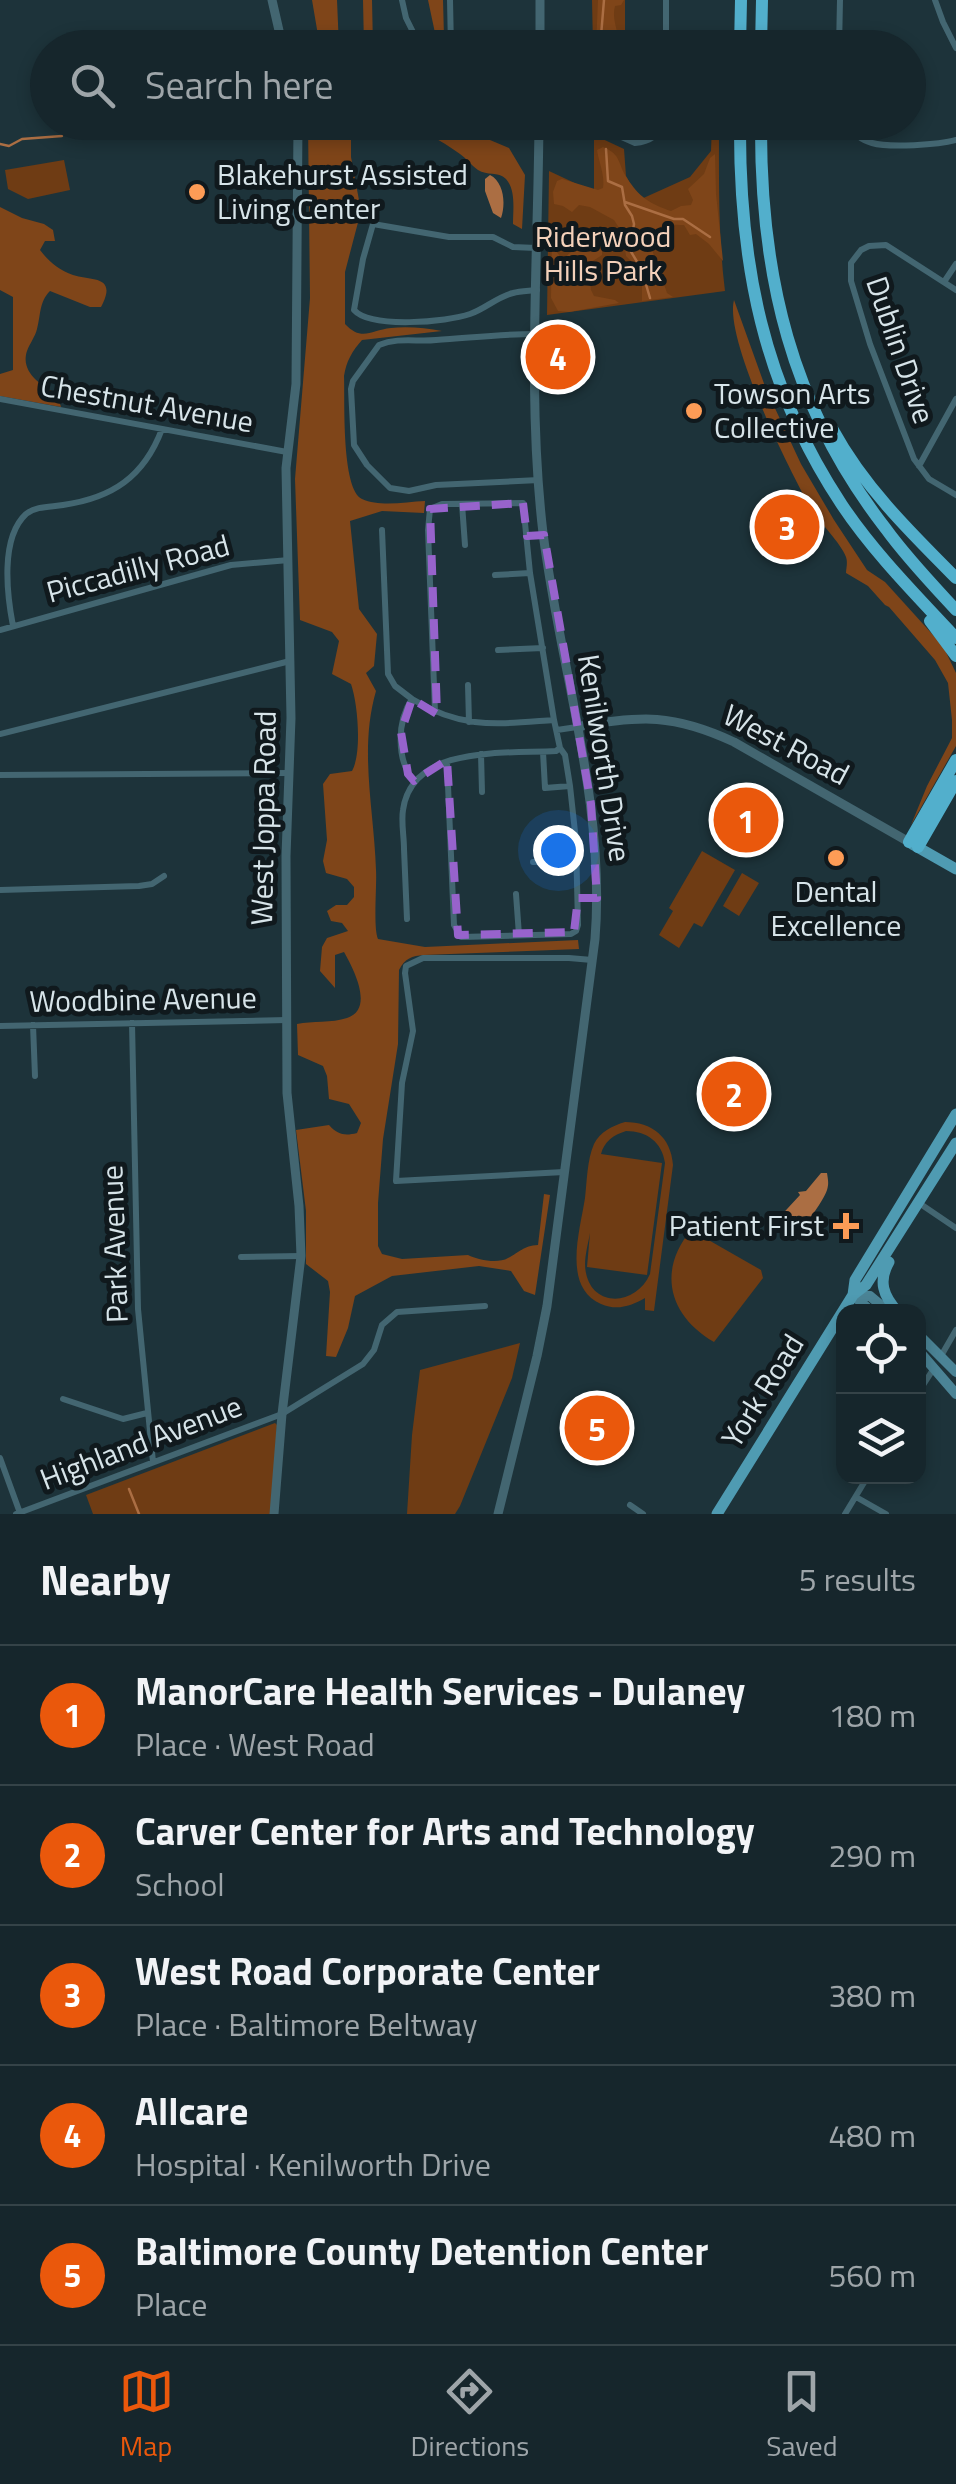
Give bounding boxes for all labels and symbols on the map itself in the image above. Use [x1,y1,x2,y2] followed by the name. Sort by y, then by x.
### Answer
[217,151,468,231] place label: Blakehurst Assisted Living Center
[186,181,208,203] marker: Blakehurst Assisted Living Center
[535,213,671,293] park label: Riderwood Hills Park
[854,270,948,429] street label: Dublin Drive
[526,320,590,394] pin: 4
[37,362,257,444] street label: Chestnut Avenue
[714,370,871,450] place label: Towson Arts Collective
[683,400,705,422] marker: Towson Arts Collective
[754,490,820,564] pin: 3
[41,522,234,615] street label: Piccadilly Road
[566,651,644,865] street label: Kenilworth Drive
[715,692,858,797] street label: West Road
[238,710,288,926] street label: West Joppa Road
[714,782,778,858] pin: 1
[533,825,584,876] your location
[825,847,847,869] marker: Dental Excellence
[770,868,902,948] place label: Dental Excellence
[29,974,257,1024] street label: Woodbine Avenue
[702,1056,766,1132] pin: 2
[88,1164,140,1324] street label: Park Avenue
[669,1202,824,1248] place label: Patient First
[833,1213,859,1239] marker: Patient First
[709,1325,815,1456] street label: York Road
[33,1382,248,1502] street label: Highland Avenue
[564,1390,630,1466] pin: 5

